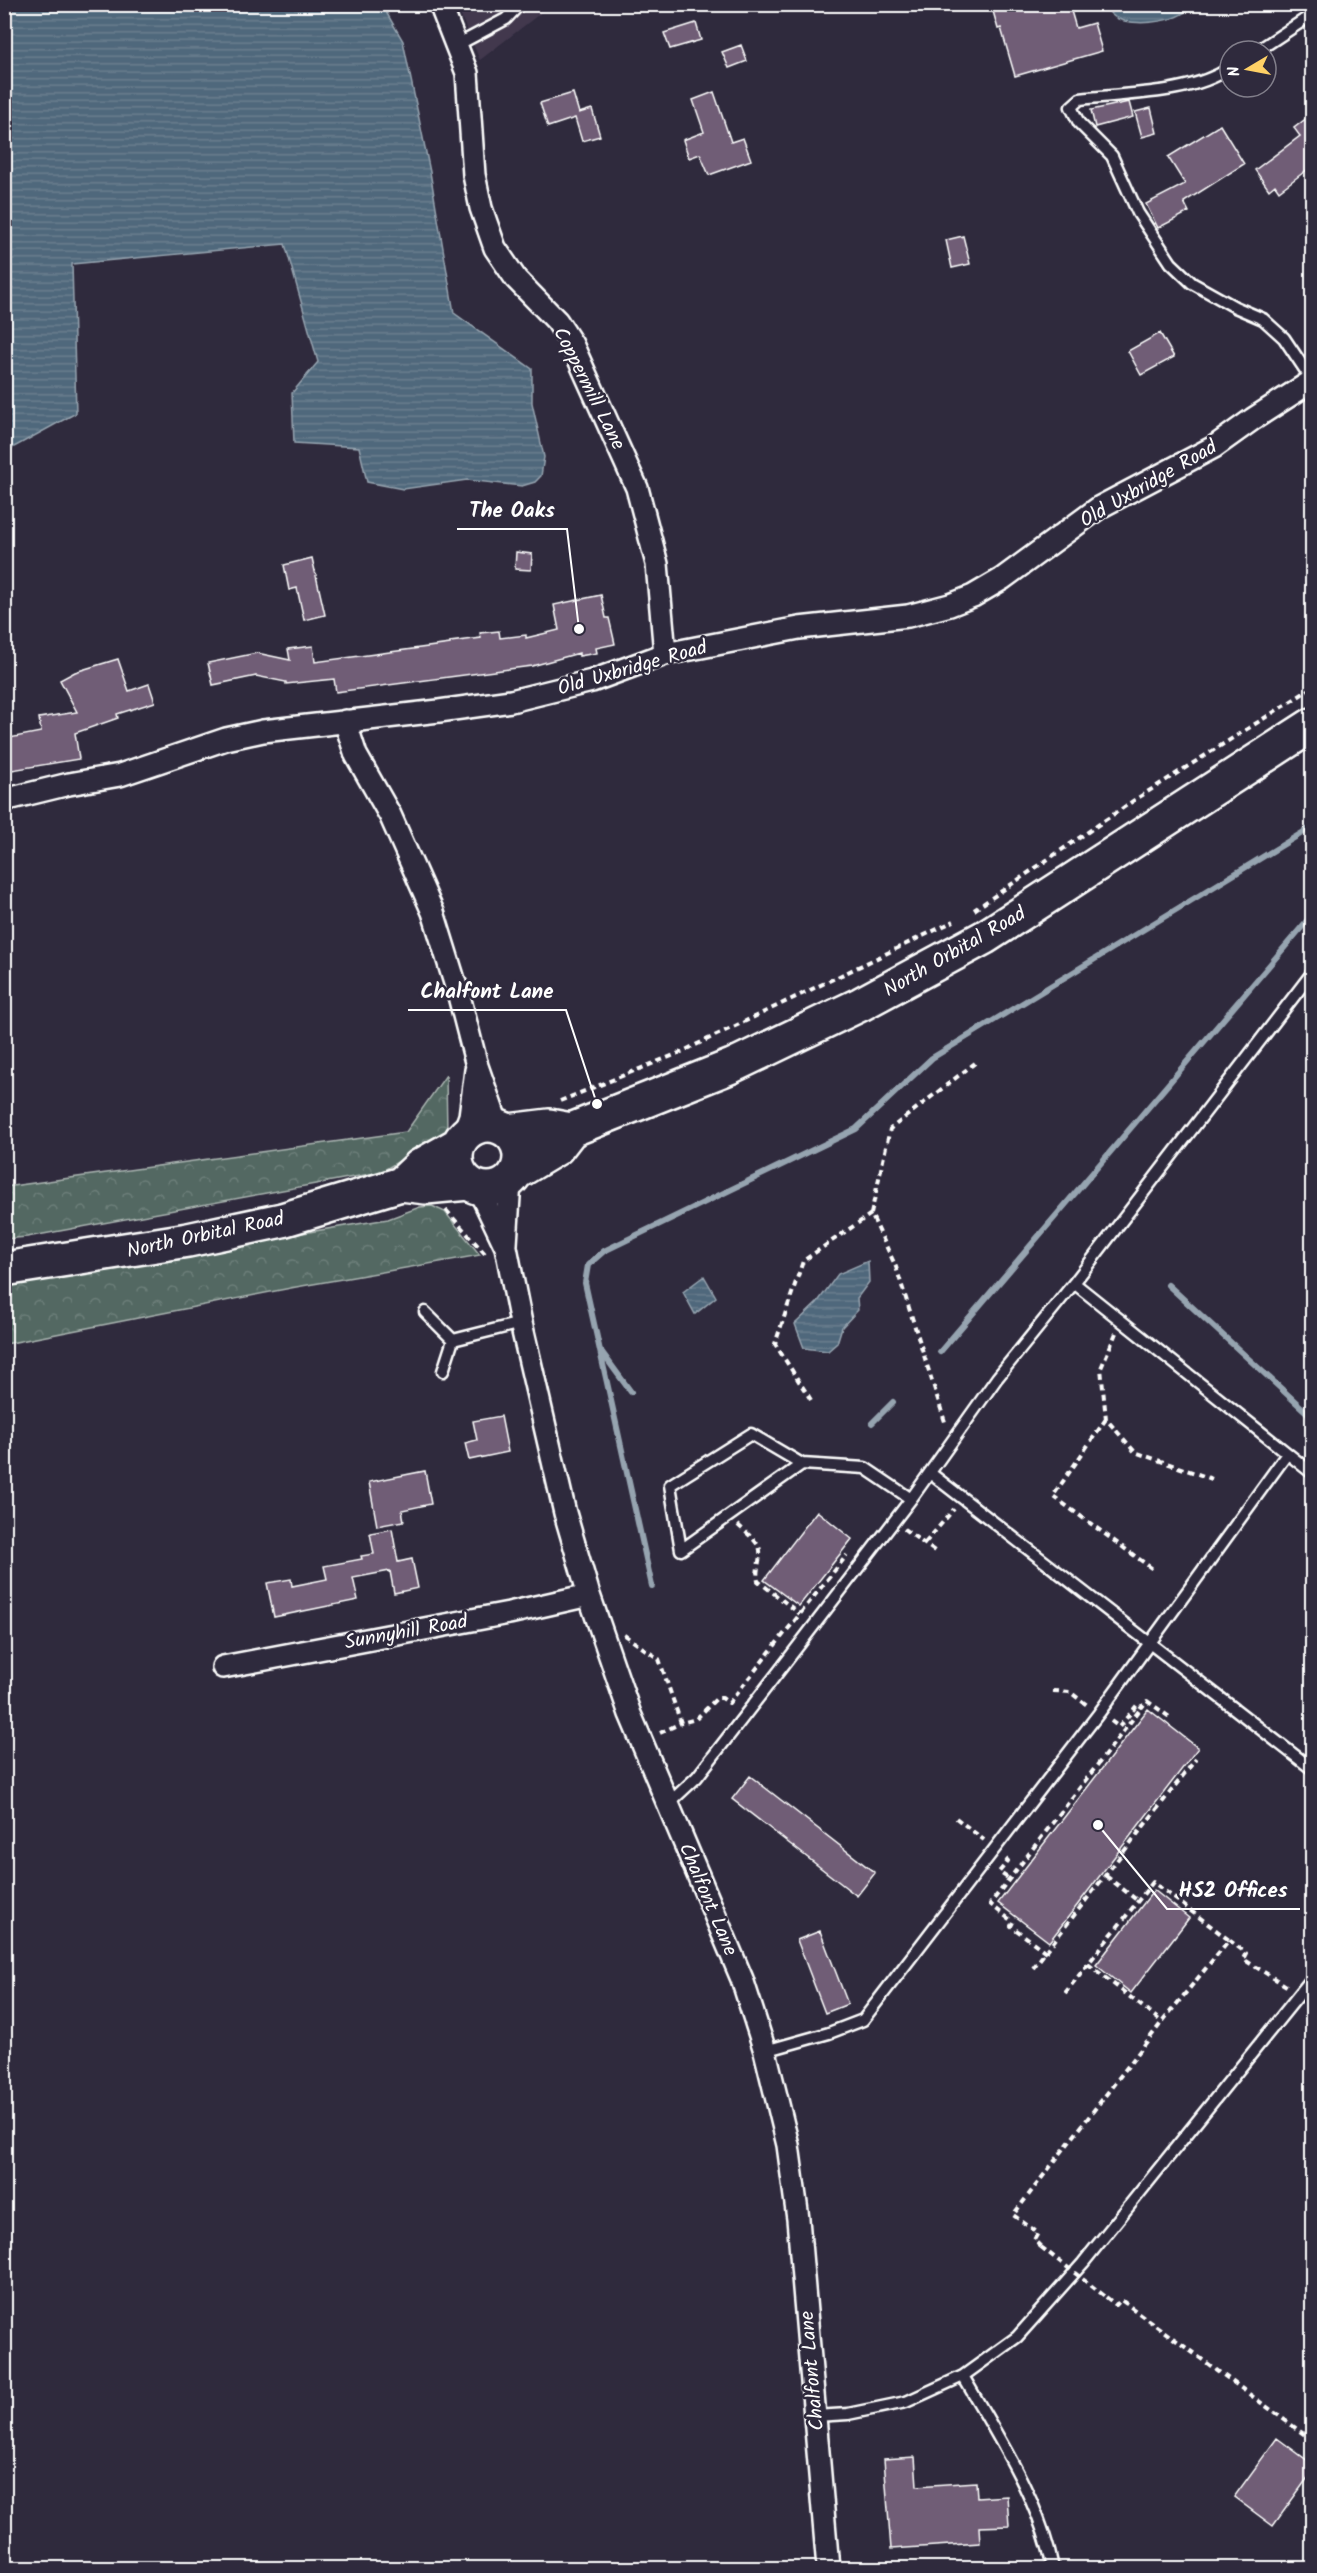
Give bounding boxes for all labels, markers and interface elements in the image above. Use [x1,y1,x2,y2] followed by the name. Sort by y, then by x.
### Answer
[1218,39,1278,99] north arrow
[1222,64,1248,78] text: N
[543,322,633,456] street label: Coppermill Lane
[1074,432,1225,537] street label: Old Uxbridge Road
[457,490,567,529] callout: The Oaks
[469,495,555,528] text: The Oaks
[554,632,712,706] street label: Old Uxbridge Road
[878,898,1033,1007] street label: North Orbital Road
[408,971,566,1010] callout: Chalfont Lane
[420,976,554,1009] text: Chalfont Lane
[124,1203,288,1268] street label: North Orbital Road
[342,1606,471,1660] street label: Sunnyhill Road
[669,1838,745,1961] street label: Chalfont Lane
[1167,1870,1300,1909] callout: HS2 Offices
[1179,1875,1288,1908] text: HS2 Offices
[792,2310,834,2432] street label: Chalfont Lane

